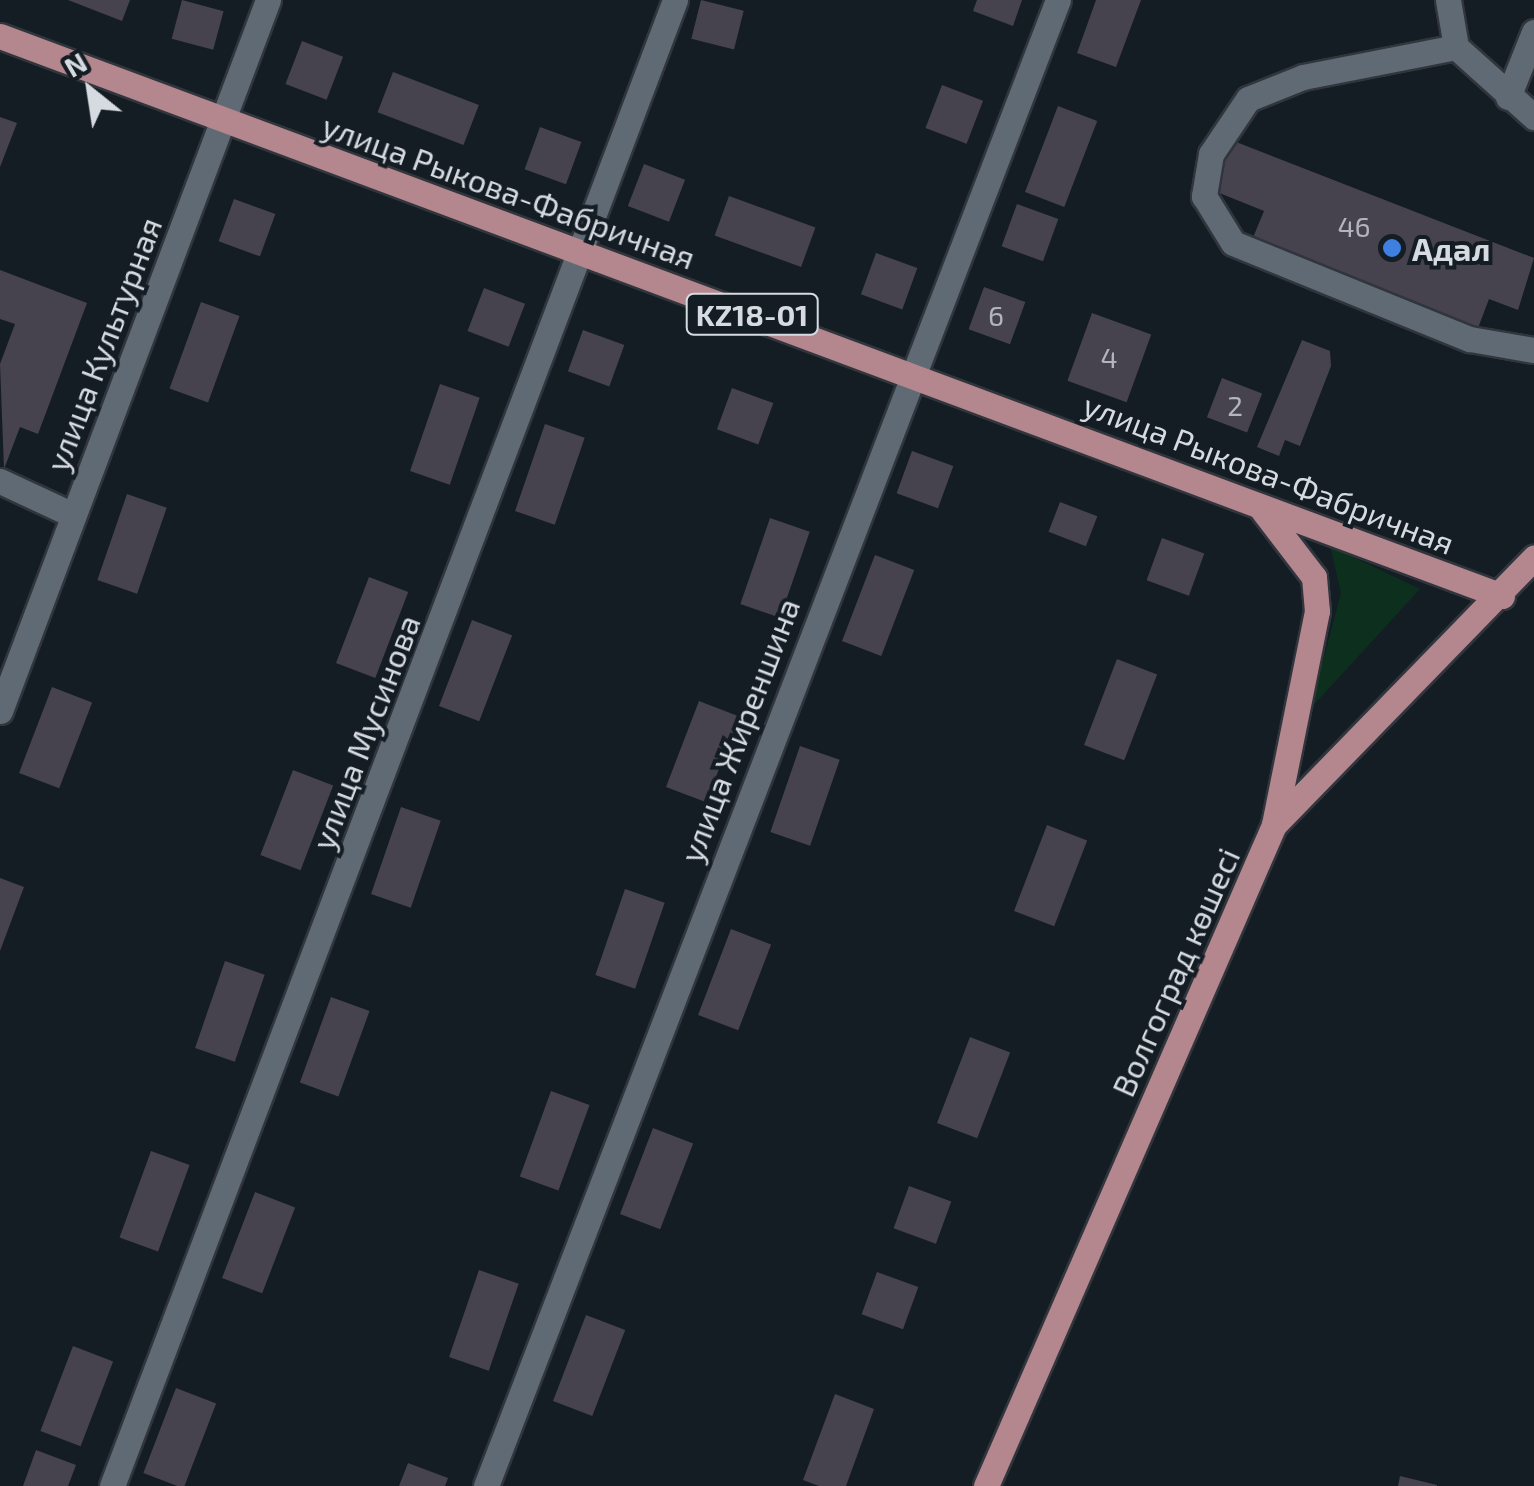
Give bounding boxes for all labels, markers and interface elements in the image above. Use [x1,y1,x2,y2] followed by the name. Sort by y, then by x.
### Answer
[40,40,140,140] north arrow
[58,44,92,84] text: N
[317,106,701,276] street label: улица Рыкова-Фабричная
[1337,209,1371,243] house number: 46
[37,212,169,476] street label: улица Культурная
[1412,229,1490,267] place label: Адал
[1381,237,1403,259] marker: Адал
[684,289,820,339] road number: KZ18-01
[988,298,1004,332] house number: 6
[1100,340,1118,374] house number: 4
[1078,384,1460,562] street label: улица Рыкова-Фабричная
[1227,388,1243,422] house number: 2
[671,593,807,867] street label: улица Жиреншина
[303,609,427,855] street label: улица Мусинова
[1103,842,1247,1102] street label: Волгоград көшесі

